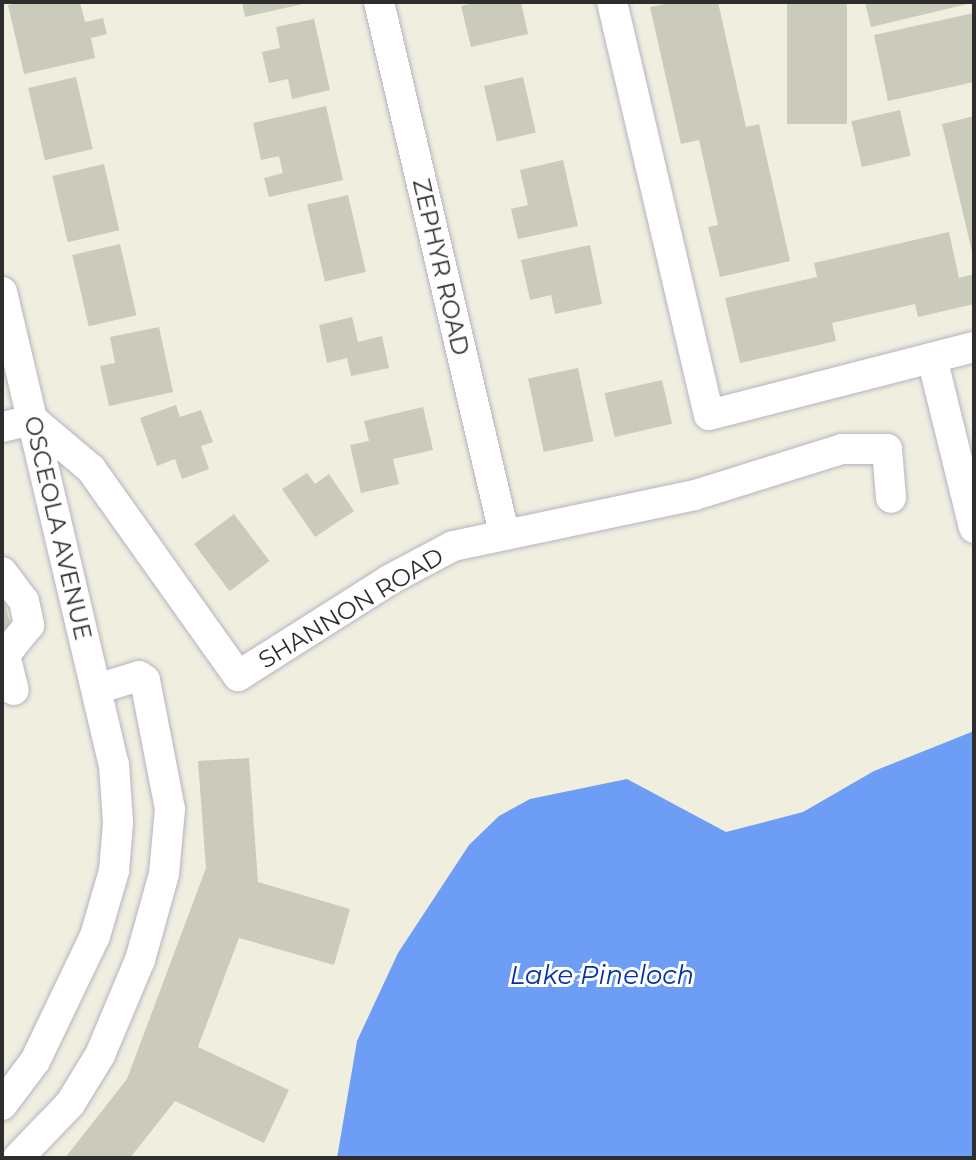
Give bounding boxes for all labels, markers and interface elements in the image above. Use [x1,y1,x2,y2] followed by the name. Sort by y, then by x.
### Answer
[407,176,475,358] street label: ZEPHYR ROAD
[18,413,98,643] street label: OSCEOLA AVENUE
[253,541,449,675] street label: SHANNON ROAD
[510,960,694,992] water label: Lake Pineloch

